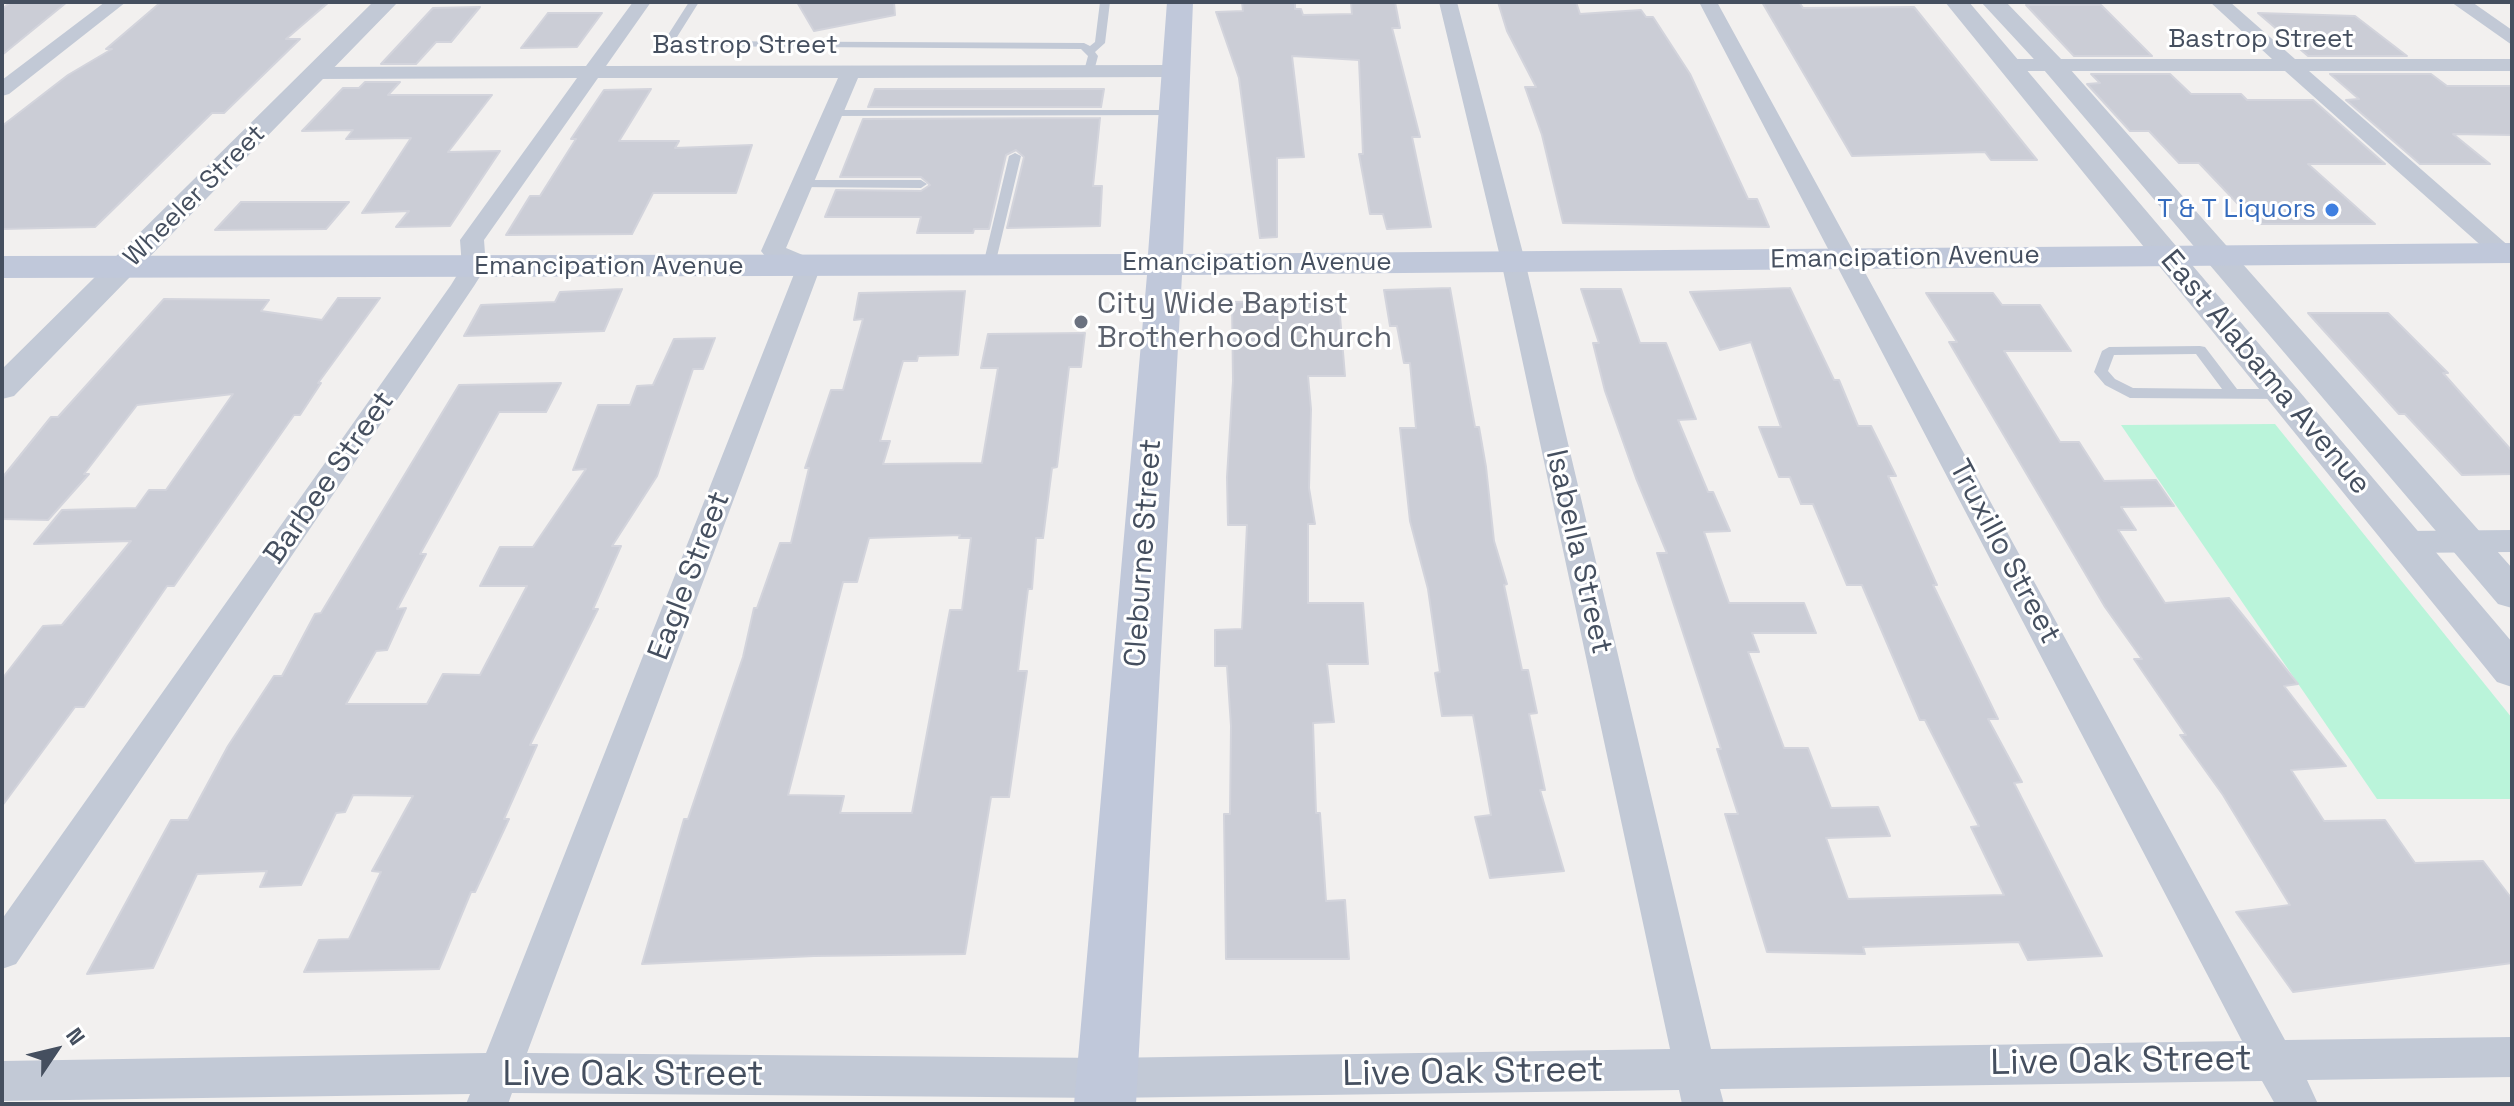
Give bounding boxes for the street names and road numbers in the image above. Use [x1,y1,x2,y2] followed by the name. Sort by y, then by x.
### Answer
[2168,24,2354,56] street label: Bastrop Street
[652,30,838,62] street label: Bastrop Street
[118,119,272,273] street label: Wheeler Street
[1770,240,2040,276] street label: Emancipation Avenue
[2152,244,2378,502] street label: East Alabama Avenue
[1122,247,1392,279] street label: Emancipation Avenue
[474,251,744,283] street label: Emancipation Avenue
[257,385,403,571] street label: Barbee Street
[1118,438,1170,668] street label: Cleburne Street
[1537,446,1619,658] street label: Isabella Street
[1940,454,2068,650] street label: Truxillo Street
[641,487,739,665] street label: Eagle Street
[1990,1038,2252,1086] street label: Live Oak Street
[1342,1049,1604,1097] street label: Live Oak Street
[502,1053,764,1097] street label: Live Oak Street

